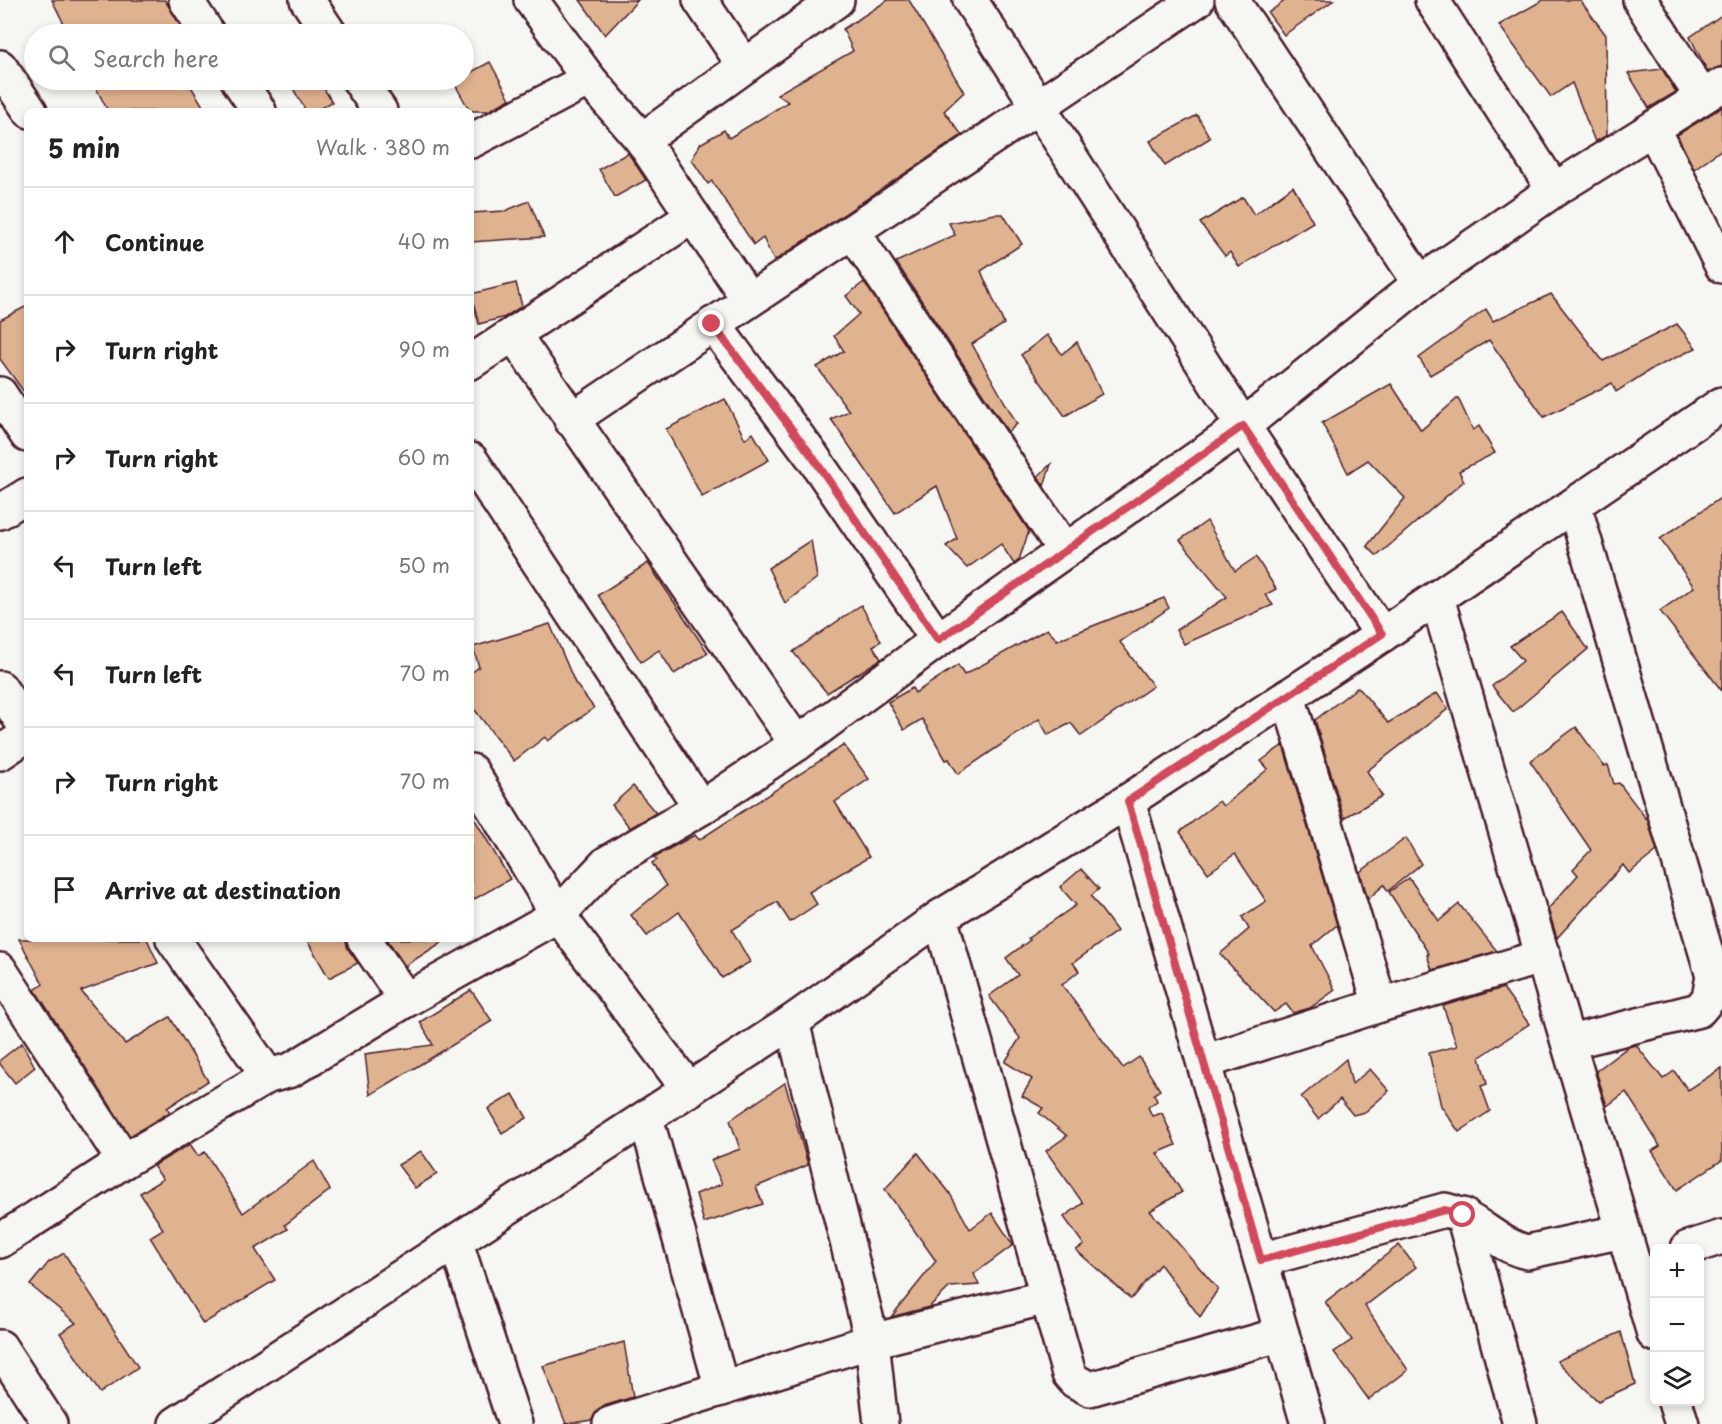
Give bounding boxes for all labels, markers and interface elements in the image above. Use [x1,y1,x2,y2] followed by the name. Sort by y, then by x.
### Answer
[24,24,474,90] search box
[45,41,78,74] icon: search
[93,41,219,74] text: Search here
[48,128,120,167] text: 5 min
[316,132,450,162] text: Walk · 380 m
[48,225,81,258] icon: ahead
[105,225,204,258] text: Continue
[398,226,450,256] text: 40 m
[698,310,724,336] route end
[48,333,81,366] icon: right
[105,333,218,366] text: Turn right
[399,334,450,364] text: 90 m
[48,441,81,474] icon: right
[105,441,218,474] text: Turn right
[398,442,450,472] text: 60 m
[48,549,81,582] icon: left
[105,549,202,582] text: Turn left
[398,550,450,580] text: 50 m
[48,657,81,690] icon: left
[105,657,202,690] text: Turn left
[400,658,450,688] text: 70 m
[48,765,81,798] icon: right
[105,765,218,798] text: Turn right
[400,766,450,796] text: 70 m
[48,873,81,906] icon: arrive
[105,873,341,906] text: Arrive at destination
[1449,1201,1475,1227] route start
[1650,1244,1704,1406] map controls
[1650,1244,1704,1298] button: +
[1650,1298,1704,1352] button: −
[1650,1352,1704,1406] button: layers

